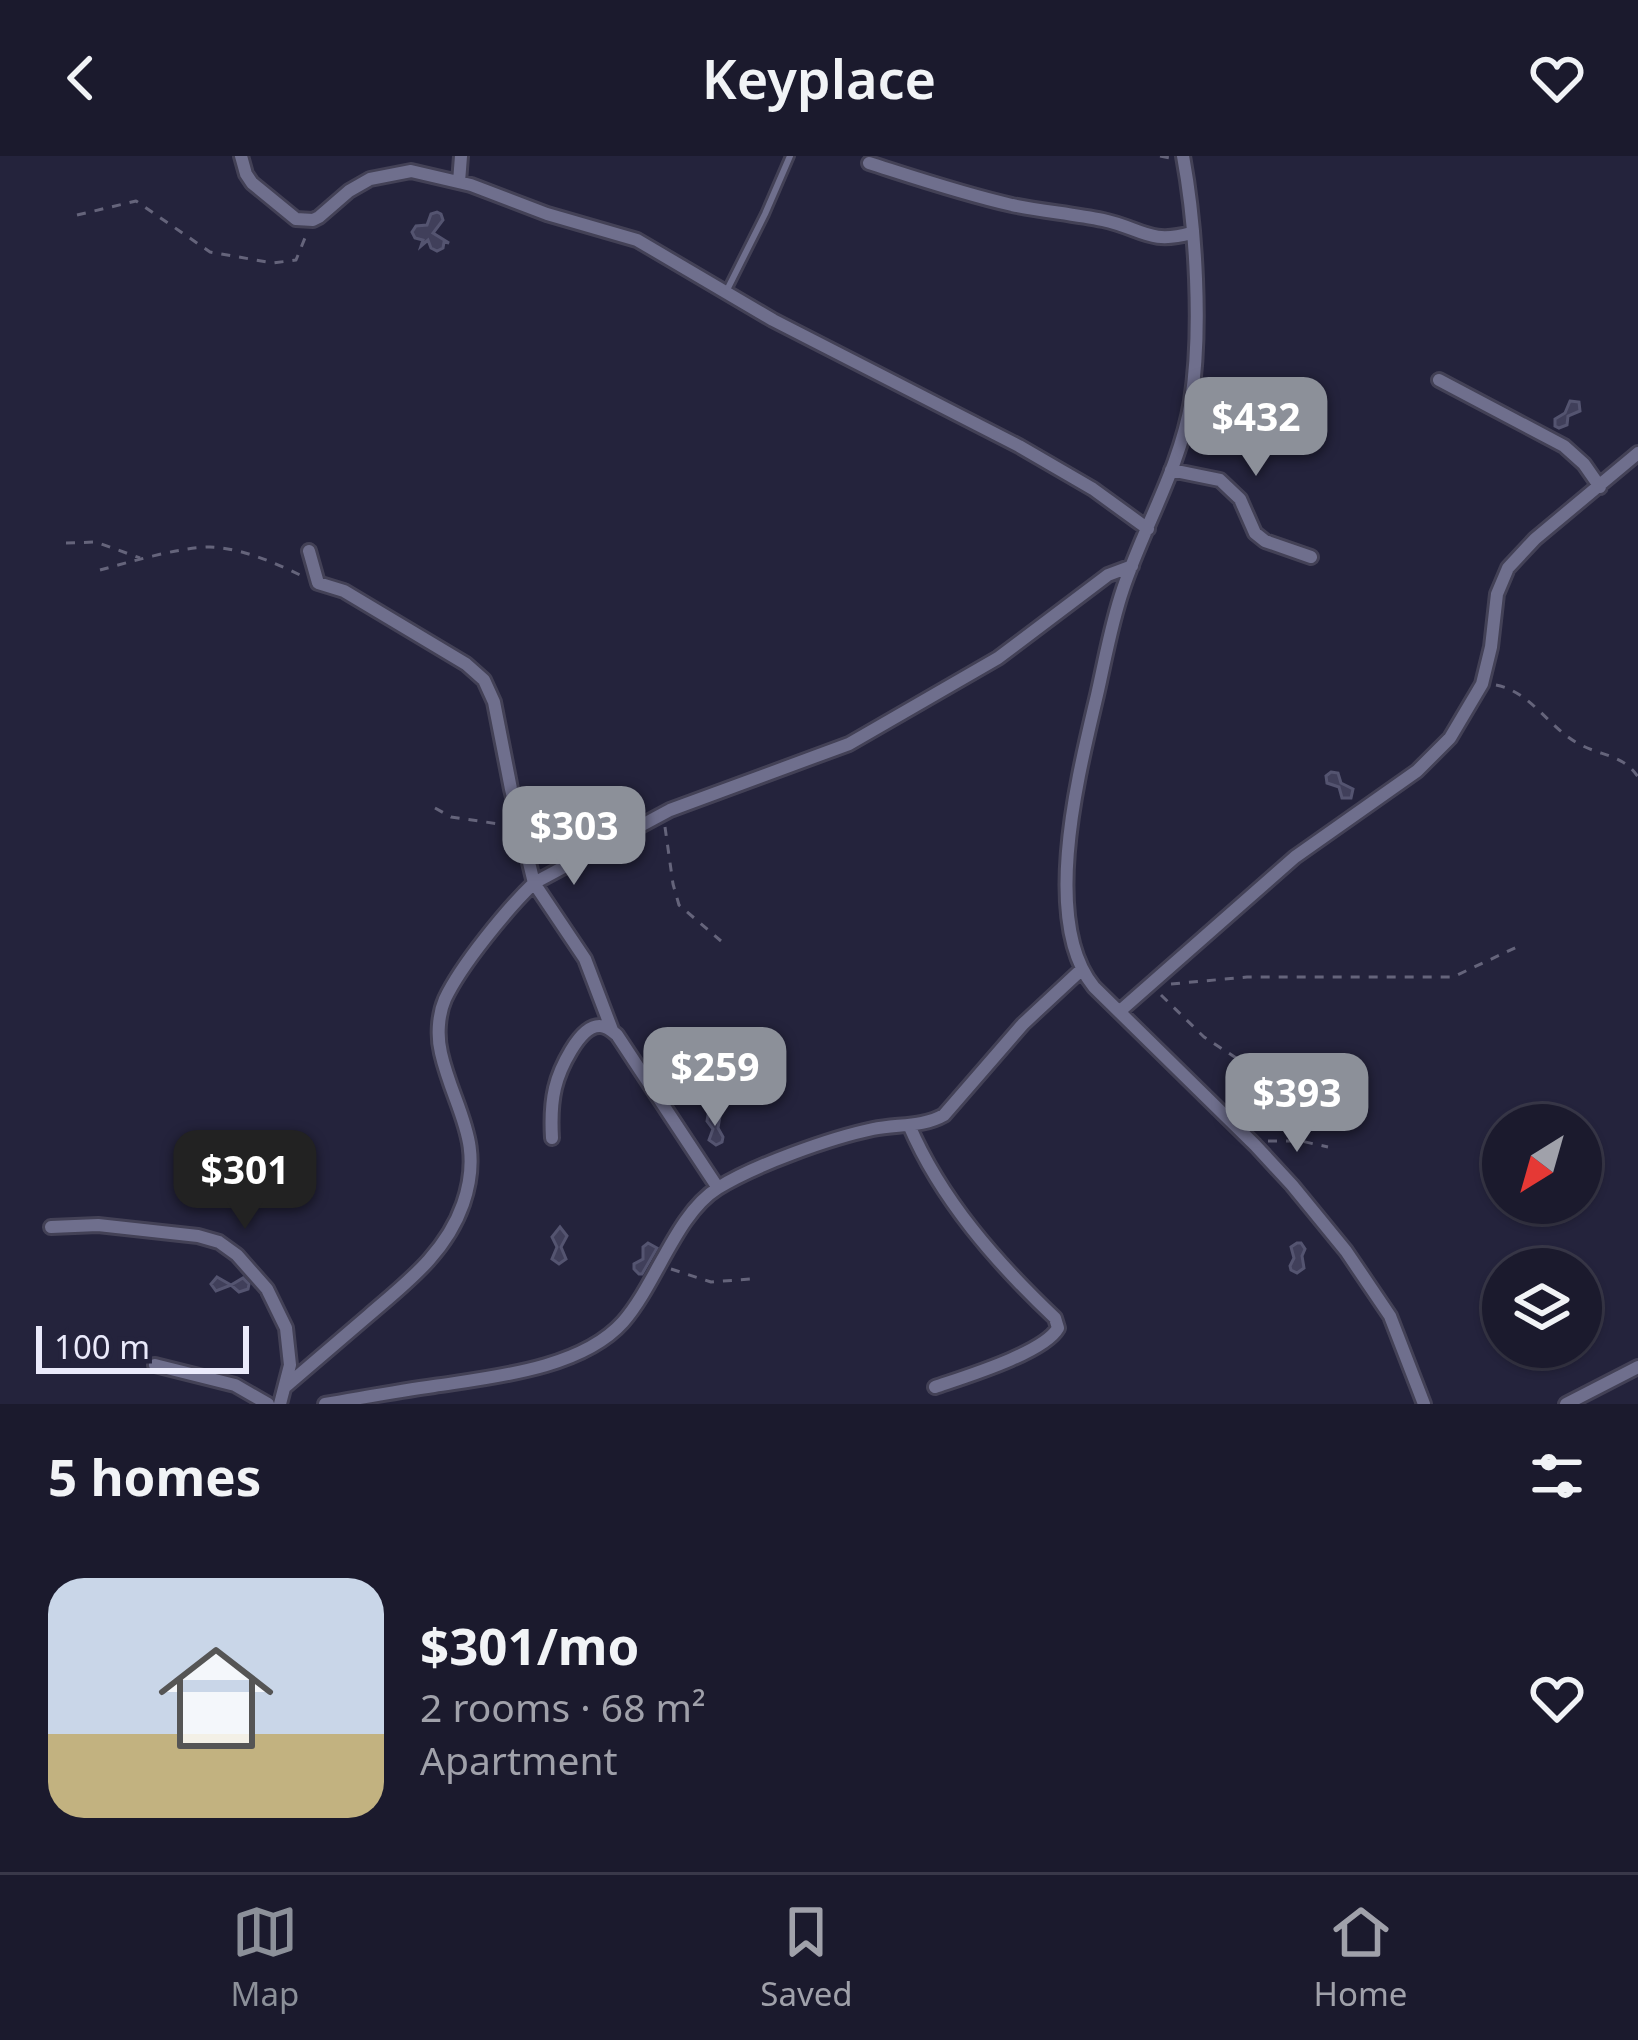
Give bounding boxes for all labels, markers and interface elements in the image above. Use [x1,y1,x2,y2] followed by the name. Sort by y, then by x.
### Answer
[702,41,936,115] text: Keyplace
[48,45,114,111] icon: back
[1524,45,1590,111] icon: heart
[1185,377,1327,479] pin: $432
[1211,389,1301,442] text: $432
[503,786,645,888] pin: $303
[529,798,619,851] text: $303
[644,1027,786,1129] pin: $259
[670,1039,760,1092] text: $259
[1226,1053,1368,1155] pin: $393
[1252,1065,1342,1118] text: $393
[1482,1104,1602,1224] north arrow
[1482,1104,1602,1368] map controls
[174,1130,316,1232] pin: $301
[200,1142,290,1195] text: $301
[1482,1248,1602,1368] button: layers
[36,1320,249,1373] scale bar
[54,1324,150,1369] text: 100 m
[48,1441,261,1511] text: 5 homes
[1524,1443,1590,1509] icon: filters
[420,1610,639,1680] text: $301/mo
[144,1626,288,1770] icon: home
[1524,1665,1590,1731] icon: heart
[420,1680,706,1733] text: 2 rooms · 68 m²
[420,1733,618,1786] text: Apartment
[231,1899,299,2016] tab: Map
[760,1899,853,2016] tab: Saved
[1314,1899,1407,2016] tab: Home

